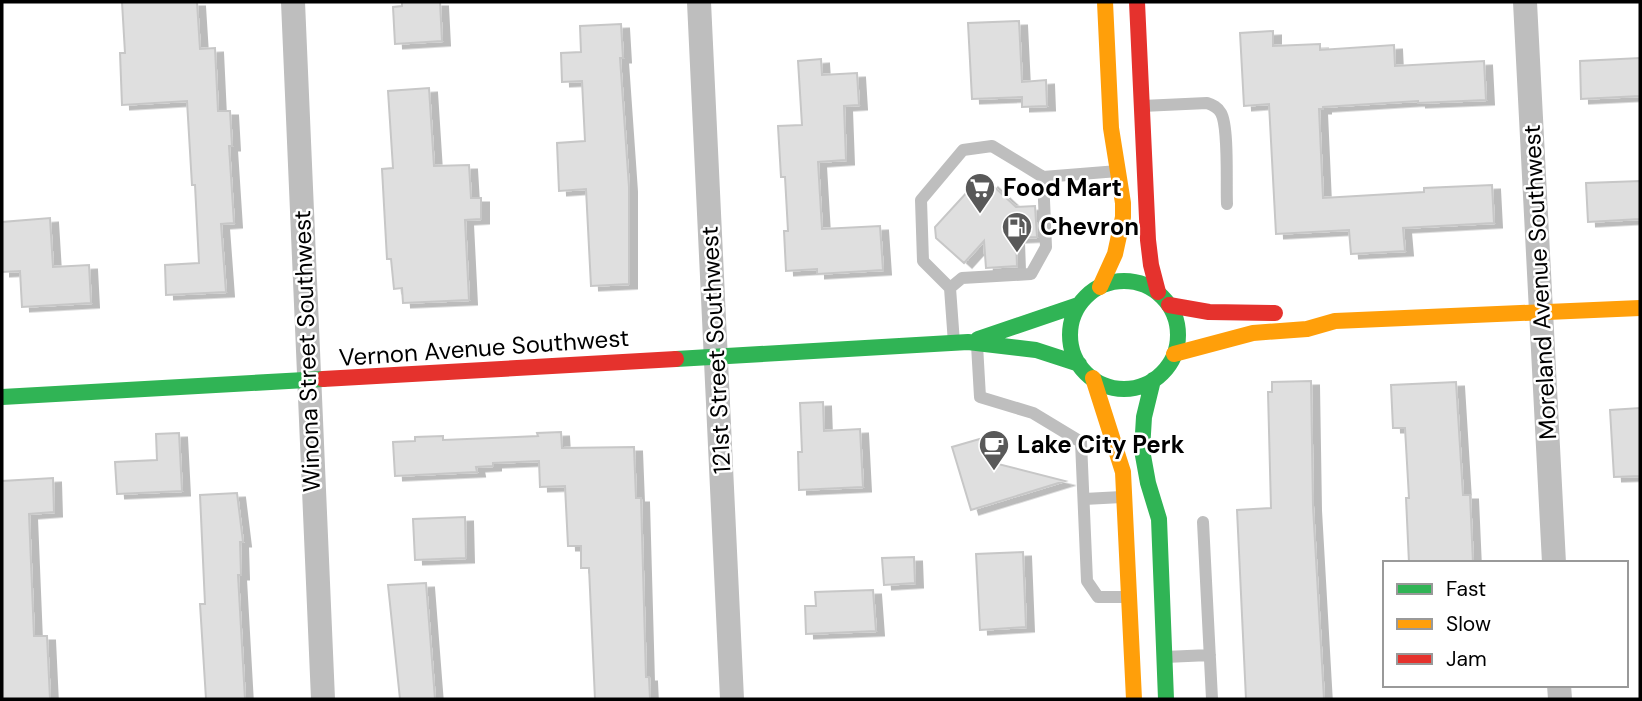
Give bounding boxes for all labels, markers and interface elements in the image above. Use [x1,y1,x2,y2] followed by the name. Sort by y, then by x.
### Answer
[1516,124,1563,440] street label: Moreland Avenue Southwest
[963,171,997,215] supermarket icon: Food Mart
[1003,172,1122,203] place label: Food Mart
[286,209,327,493] street label: Winona Street Southwest
[1000,210,1034,254] fuel station icon: Chevron
[1040,211,1139,242] place label: Chevron
[694,225,737,475] street label: 121st Street Southwest
[338,322,630,373] street label: Vernon Avenue Southwest
[977,428,1011,472] cafe icon: Lake City Perk
[1017,429,1185,460] place label: Lake City Perk
[1383,561,1628,687] legend
[1446,575,1486,603] text: Fast
[1446,610,1491,638] text: Slow
[1446,645,1487,673] text: Jam

